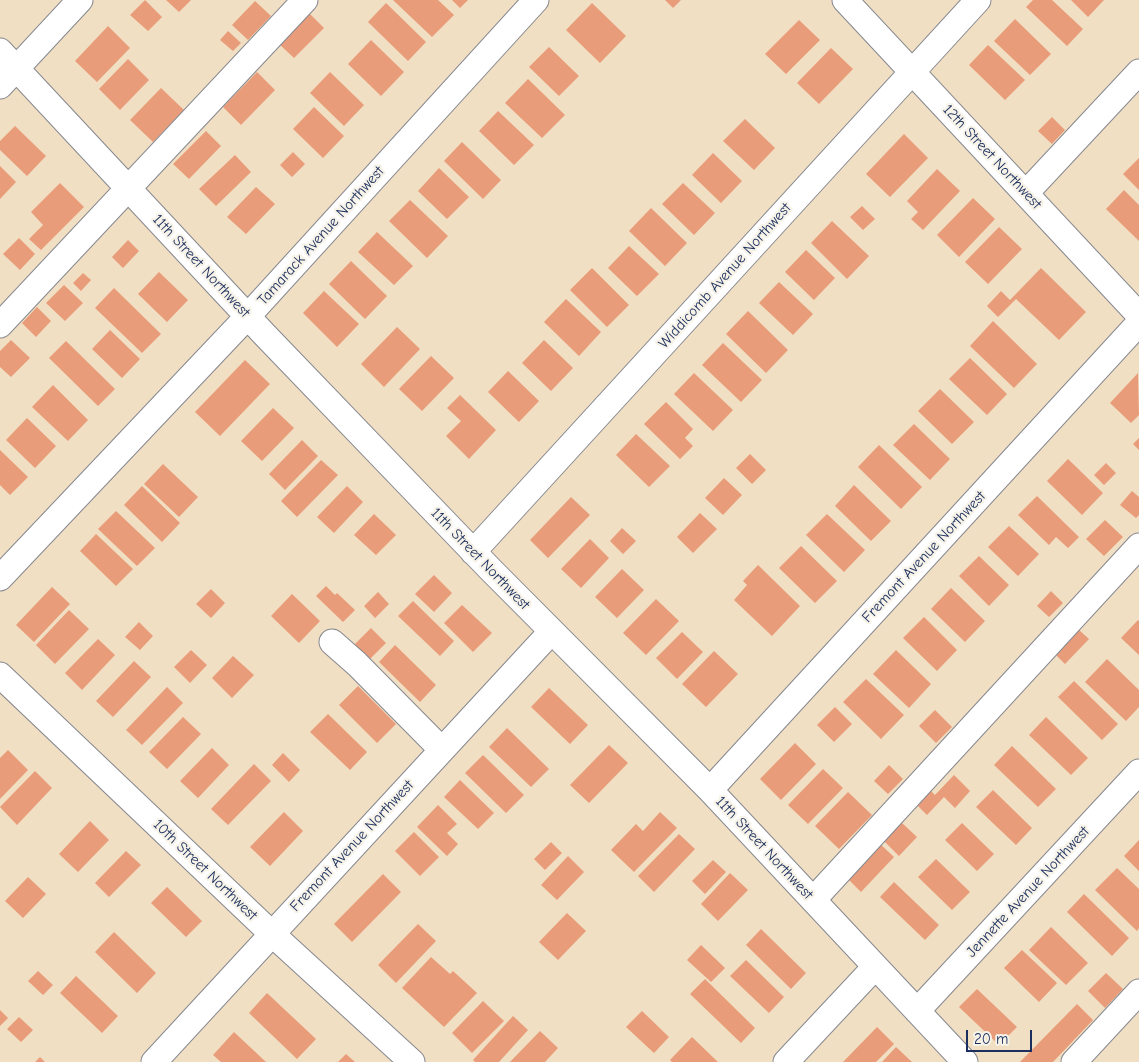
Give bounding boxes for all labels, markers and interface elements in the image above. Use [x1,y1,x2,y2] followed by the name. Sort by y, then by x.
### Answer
[939,101,1045,213] street label: 12th Street Northwest
[254,163,388,309] street label: Tamarack Avenue Northwest
[655,199,795,353] street label: Widdicomb Avenue Northwest
[149,211,253,321] street label: 11th Street Northwest
[858,487,990,627] street label: Fremont Avenue Northwest
[427,504,533,614] street label: 11th Street Northwest
[286,776,418,916] street label: Fremont Avenue Northwest
[712,793,816,903] street label: 11th Street Northwest
[149,816,261,924] street label: 10th Street Northwest
[963,823,1093,961] street label: Jennette Avenue Northwest
[969,1020,1035,1052] scale bar
[974,1030,1008,1048] text: 20 m

